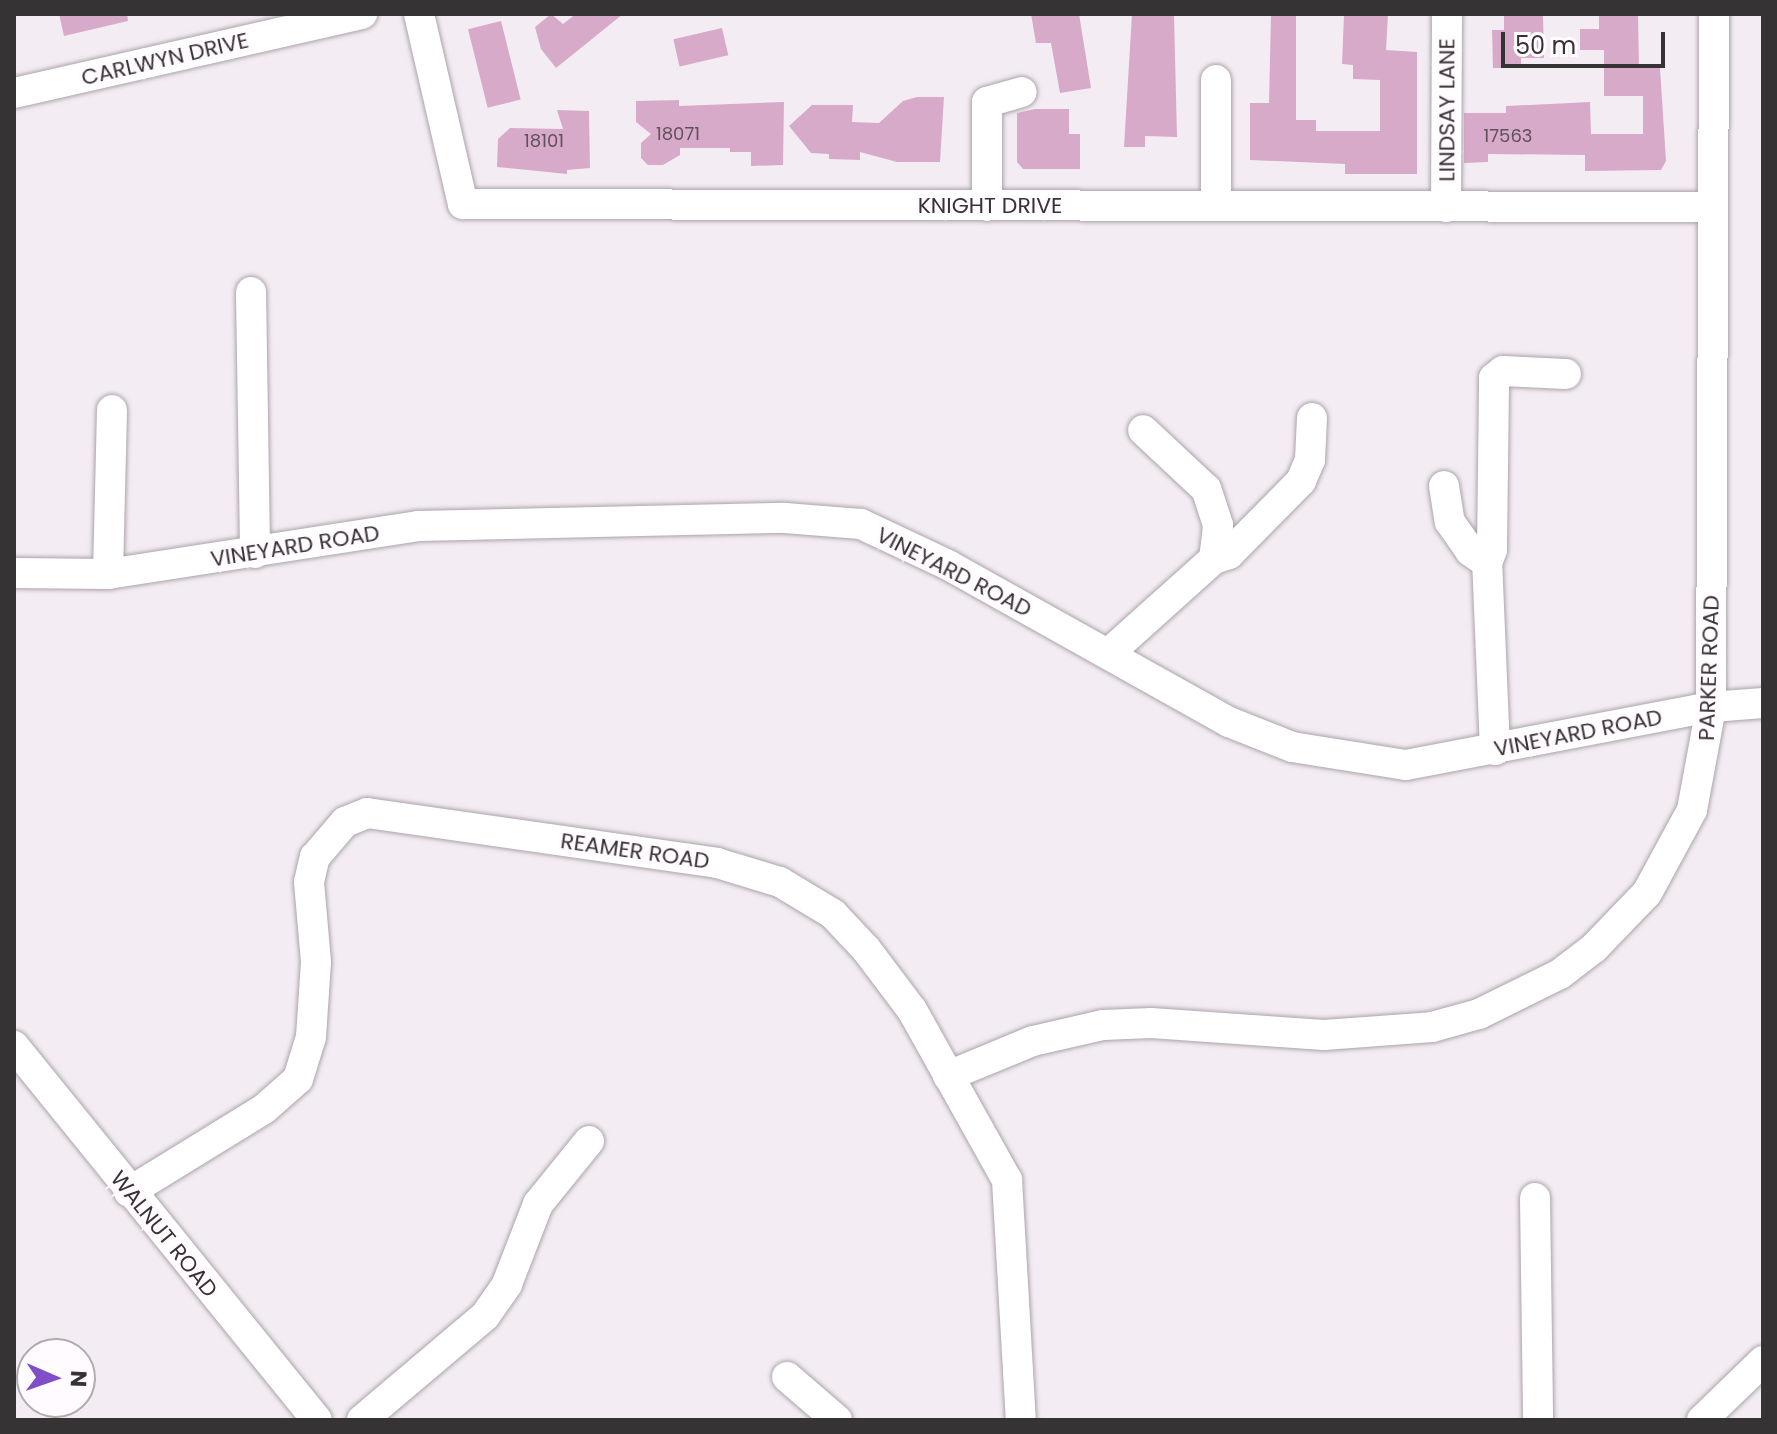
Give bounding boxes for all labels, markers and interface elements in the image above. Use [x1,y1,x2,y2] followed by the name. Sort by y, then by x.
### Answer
[1505,16,1669,66] scale bar
[79,27,251,91] street label: CARLWYN DRIVE
[1515,29,1576,62] text: 50 m
[1434,38,1460,182] street label: LINDSAY LANE
[656,123,700,145] house number: 18071
[1484,125,1532,147] house number: 17563
[524,130,564,152] house number: 18101
[918,193,1062,219] street label: KNIGHT DRIVE
[209,520,381,572] street label: VINEYARD ROAD
[872,522,1036,622] street label: VINEYARD ROAD
[1693,595,1725,741] street label: PARKER ROAD
[1492,704,1664,762] street label: VINEYARD ROAD
[559,827,711,875] street label: REAMER ROAD
[105,1165,223,1303] street label: WALNUT ROAD
[16,1338,96,1418] north arrow
[63,1370,94,1388] text: N

